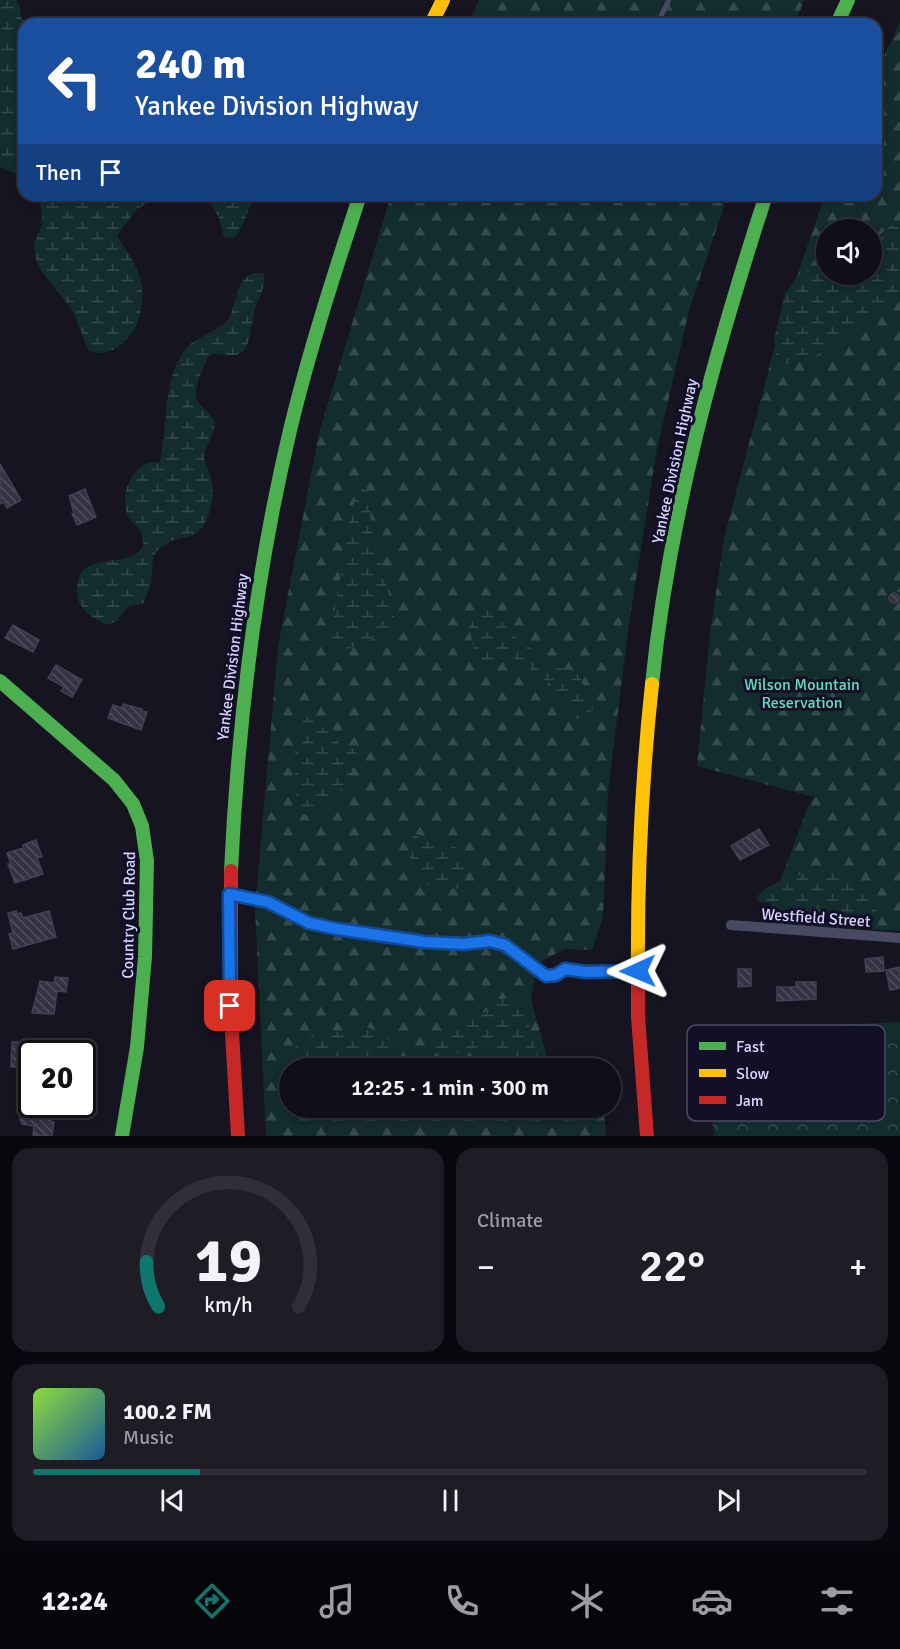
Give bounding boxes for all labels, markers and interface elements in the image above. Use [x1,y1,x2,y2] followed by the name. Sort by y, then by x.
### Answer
[135,39,246,90] text: 240 m
[36,42,114,120] icon: left
[135,90,419,123] text: Yankee Division Highway
[94,156,127,189] icon: arrive
[36,159,82,186] text: Then
[816,219,882,285] map controls
[816,219,882,285] button: sound
[648,376,702,546] street label: Yankee Division Highway
[213,572,253,742] street label: Yankee Division Highway
[744,675,860,713] park label: Wilson Mountain Reservation
[118,851,140,979] street label: Country Club Road
[761,904,872,932] street label: Westfield Street
[606,939,670,1003] position arrow
[204,980,255,1031] pin
[213,989,246,1022] icon: arrive
[687,1025,885,1121] legend
[736,1037,765,1057] text: Fast
[18,1040,96,1118] speed limit sign: 20
[736,1064,770,1084] text: Slow
[351,1074,549,1101] text: 12:25 · 1 min · 300 m
[736,1091,764,1111] text: Jam
[477,1208,543,1233] text: Climate
[194,1222,262,1299] text: 19
[639,1239,705,1294] text: 22°
[477,1247,495,1288] text: −
[849,1247,867,1288] text: +
[204,1292,252,1318] text: km/h
[123,1398,212,1425] text: 100.2 FM
[123,1425,174,1450] text: Music
[156,1484,189,1517] icon: previous
[434,1484,467,1517] icon: pause
[712,1484,745,1517] icon: next
[191,1580,233,1622] icon: directions
[316,1580,358,1622] icon: music
[441,1580,483,1622] icon: phone
[566,1580,608,1622] icon: climate
[691,1580,733,1622] icon: car
[816,1580,858,1622] icon: filters
[42,1585,108,1618] text: 12:24

